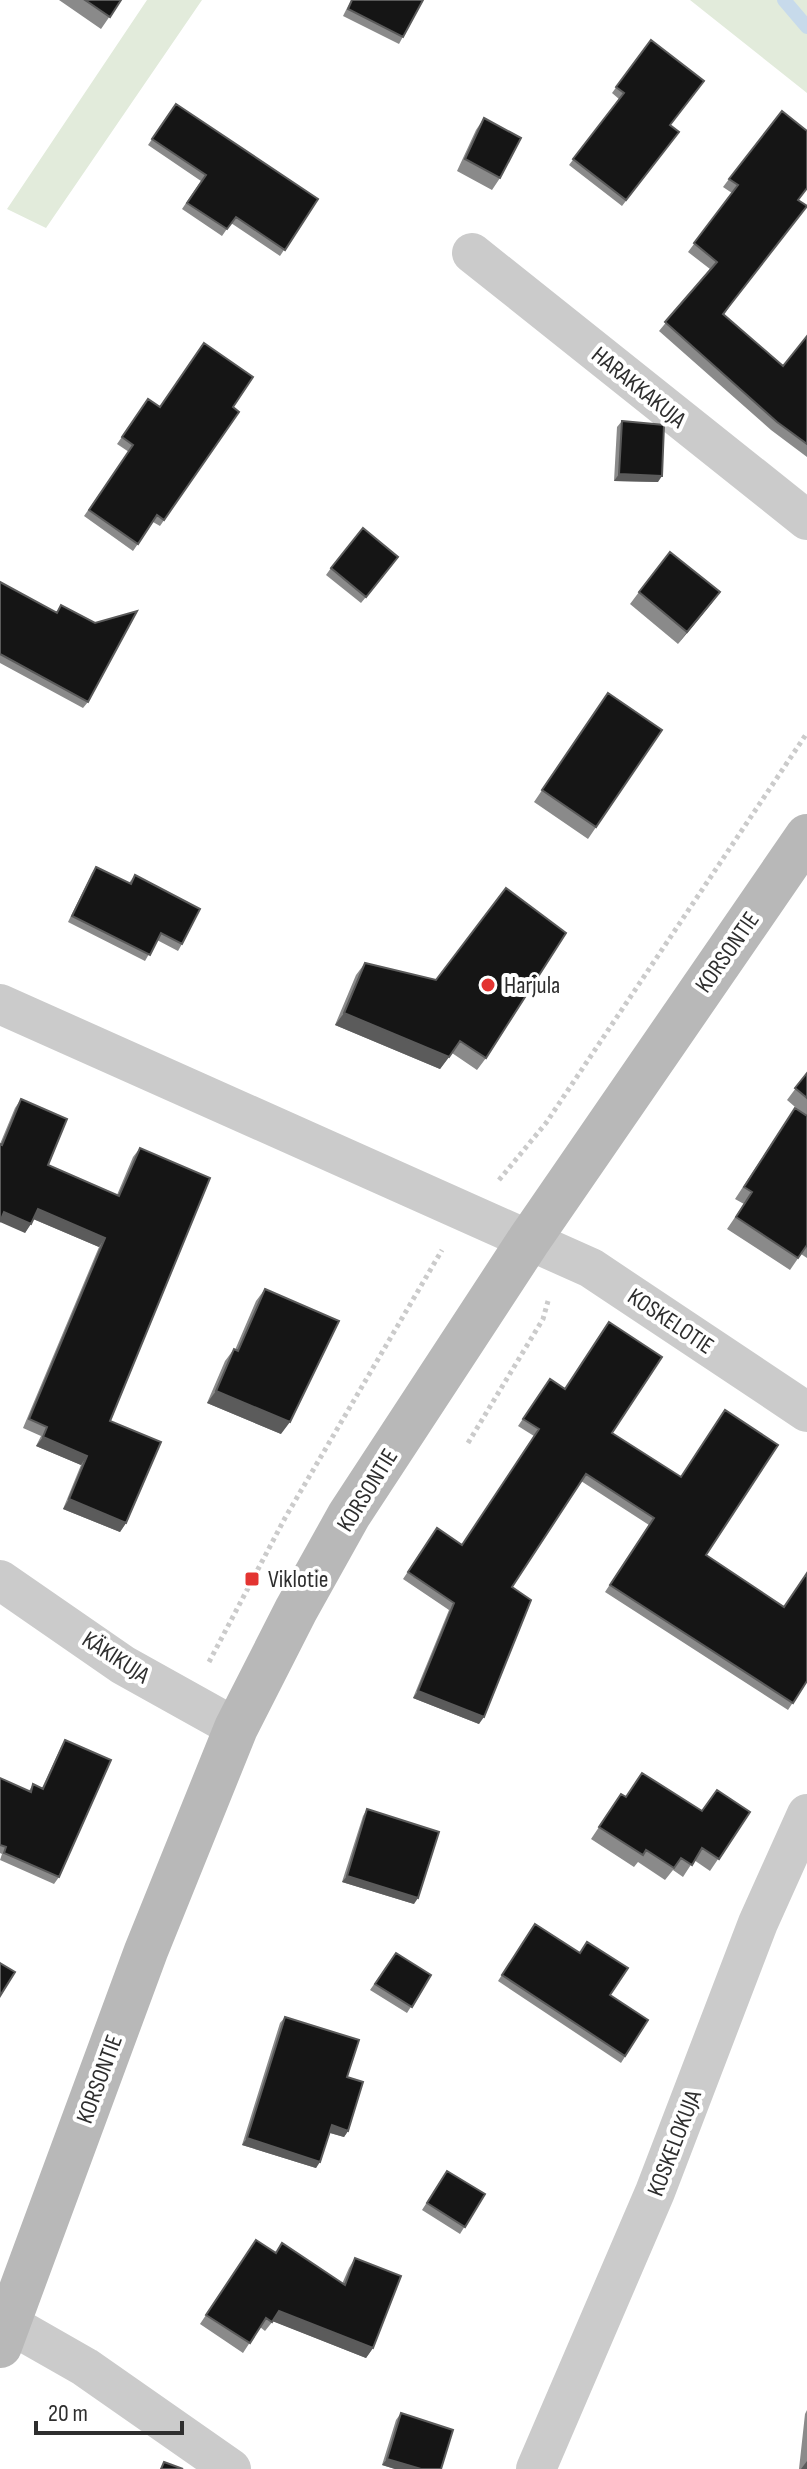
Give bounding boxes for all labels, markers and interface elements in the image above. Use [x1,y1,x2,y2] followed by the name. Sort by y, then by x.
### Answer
[586,340,692,435] street label: HARAKKAKUJA
[689,906,766,998] street label: KORSONTIE
[504,971,560,1000] place label: Harjula
[479,976,497,994] marker: Harjula
[622,1282,719,1361] street label: KOSKELOTIE
[331,1443,404,1537] street label: KORSONTIE
[268,1565,328,1594] place label: Viklotie
[243,1570,261,1588] marker: Viklotie
[77,1625,155,1690] street label: KÄKIKUJA
[70,2031,129,2127] street label: KORSONTIE
[641,2085,708,2200] street label: KOSKELOKUJA
[36,2385,182,2435] scale bar
[48,2399,88,2428] text: 20 m

